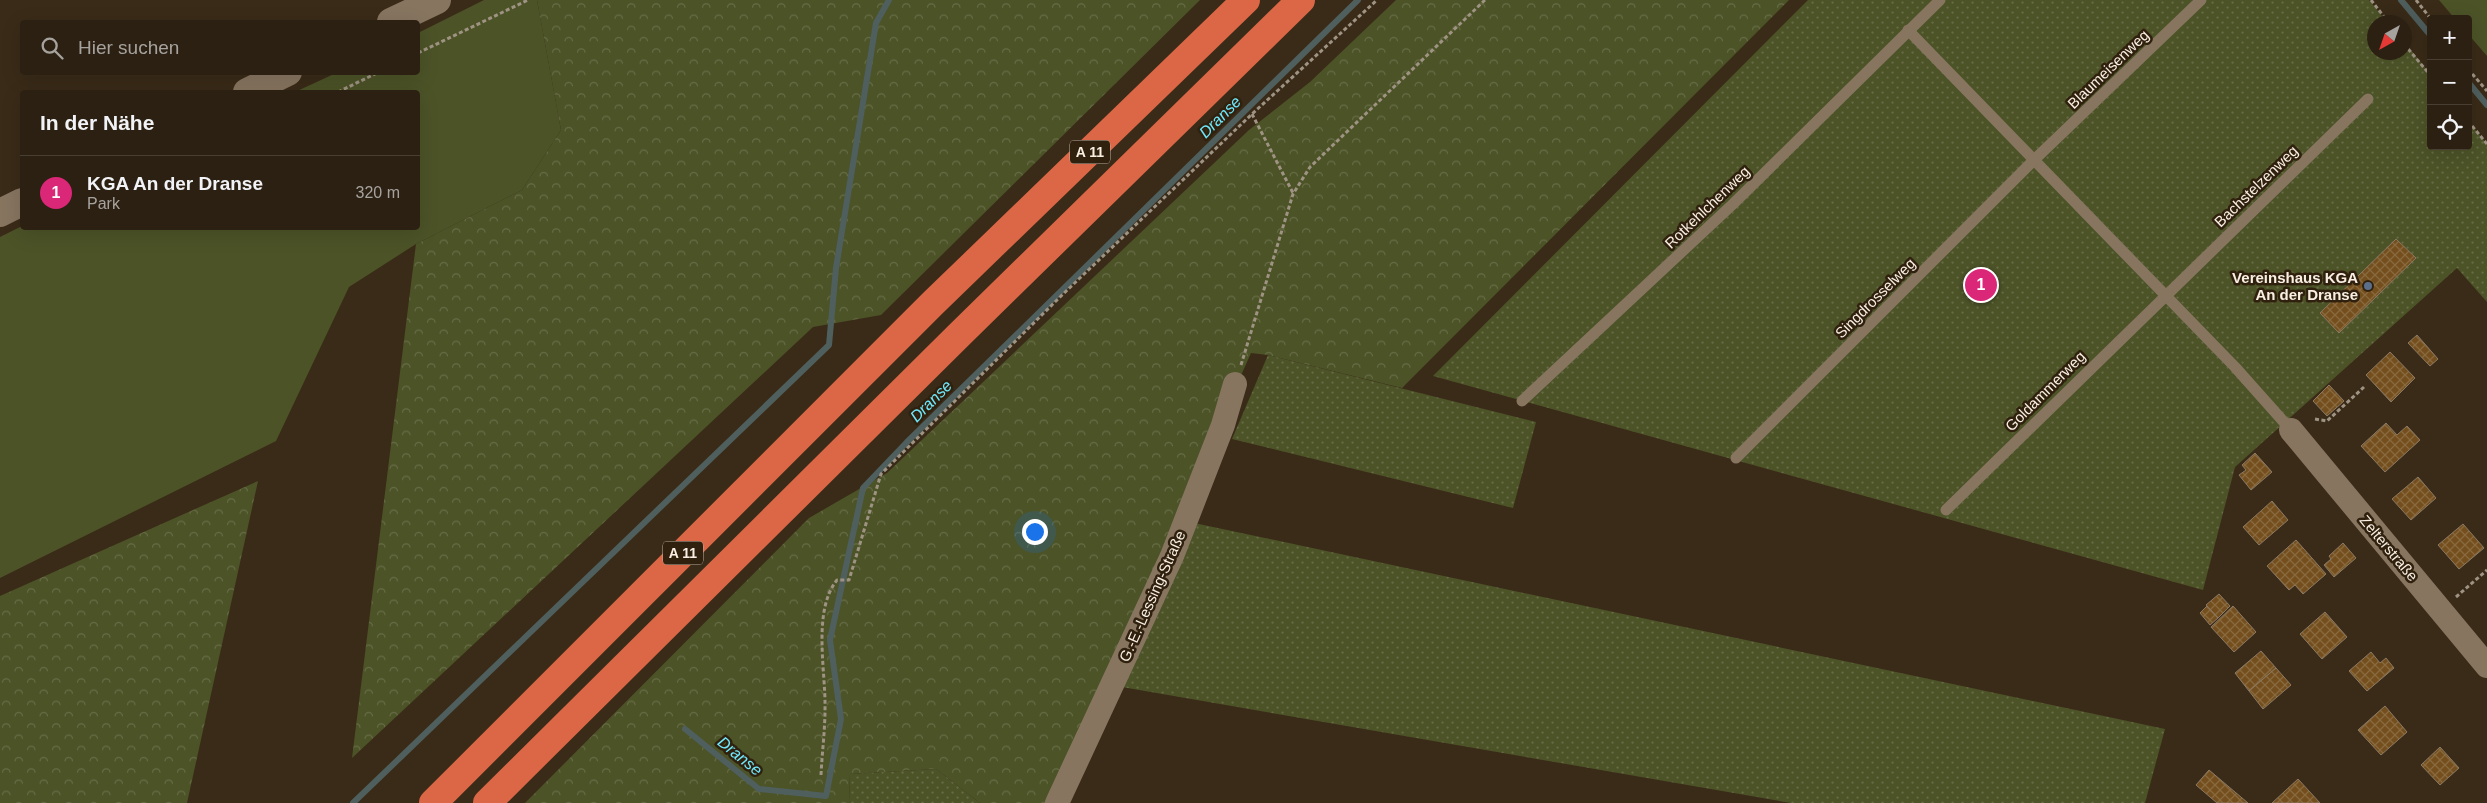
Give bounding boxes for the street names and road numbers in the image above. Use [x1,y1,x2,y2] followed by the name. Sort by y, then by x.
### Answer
[2064,26,2152,112] street label: Blaumeisenweg
[1070,140,1110,163] road number: A 11
[2211,142,2301,230] street label: Bachstelzenweg
[1661,162,1753,252] street label: Rotkehlchenweg
[1832,255,1918,341] street label: Singdrosselweg
[2002,348,2088,434] street label: Goldammerweg
[2357,512,2421,584] street label: Zelterstraße
[1115,528,1189,664] street label: G.-E.-Lessing-Straße
[663,542,703,564] road number: A 11

